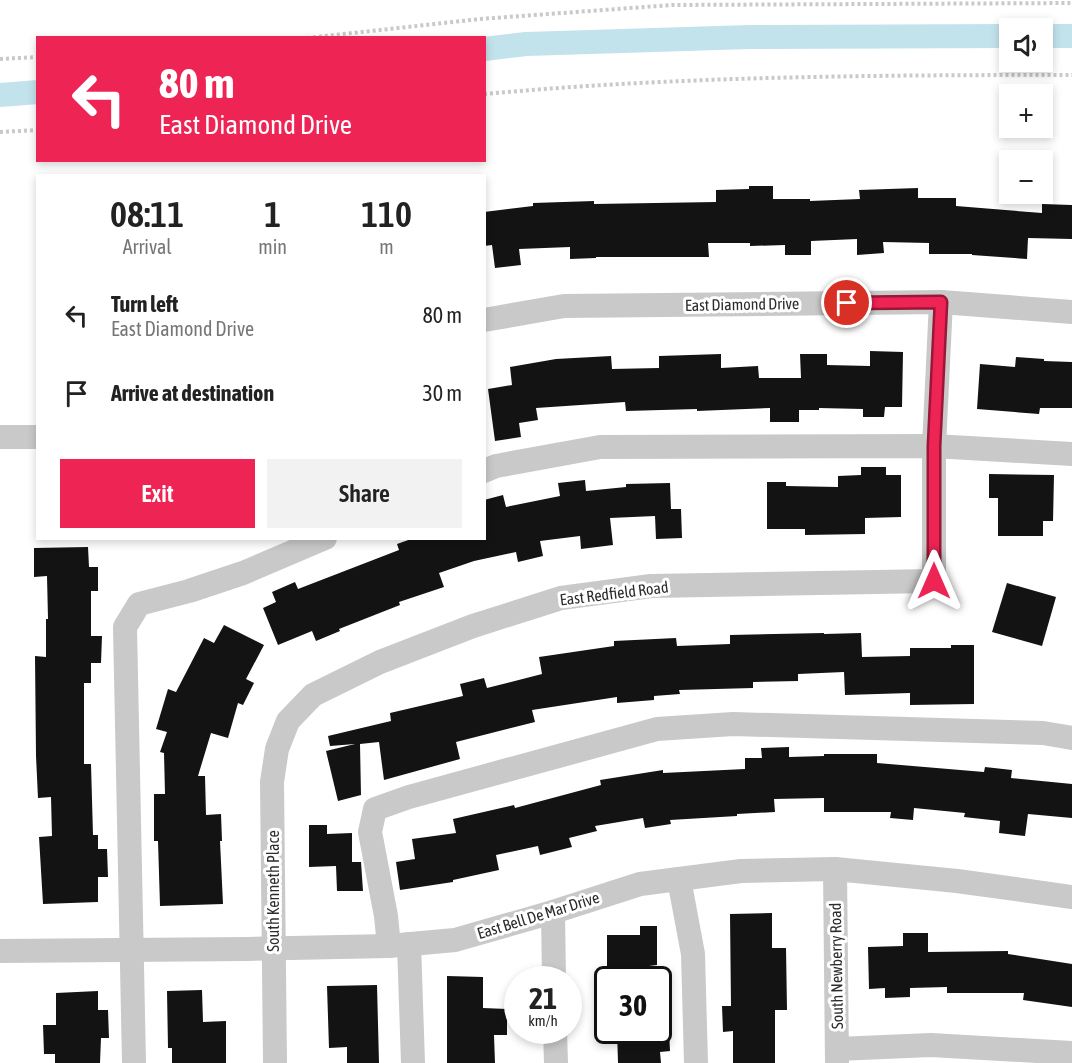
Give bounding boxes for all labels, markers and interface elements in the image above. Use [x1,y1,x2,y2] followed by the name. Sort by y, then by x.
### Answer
[999,18,1053,204] map controls
[999,18,1053,72] button: sound
[159,59,234,107] text: 80 m
[60,60,138,138] icon: left
[999,84,1053,138] button: +
[159,109,352,140] text: East Diamond Drive
[999,150,1053,204] button: −
[110,193,184,235] text: 08:11
[264,193,281,235] text: 1
[361,193,412,235] text: 110
[123,235,172,258] text: Arrival
[258,235,287,258] text: min
[379,235,394,258] text: m
[821,277,872,328] pin
[830,286,863,319] icon: arrive
[111,291,178,317] text: Turn left
[685,294,799,314] street label: East Diamond Drive
[60,299,93,332] icon: left
[422,302,462,328] text: 80 m
[111,317,254,340] text: East Diamond Drive
[60,377,93,410] icon: arrive
[111,380,274,406] text: Arrive at destination
[422,380,462,406] text: 30 m
[60,459,255,528] button: Exit
[267,459,462,528] button: Share
[902,549,966,613] position arrow
[559,577,669,609] street label: East Redfield Road
[264,830,282,952] street label: South Kenneth Place
[475,888,601,942] street label: East Bell De Mar Drive
[826,903,847,1029] street label: South Newberry Road
[594,966,672,1044] speed limit sign: 30
[529,981,557,1015] text: 21
[528,1012,558,1029] text: km/h

